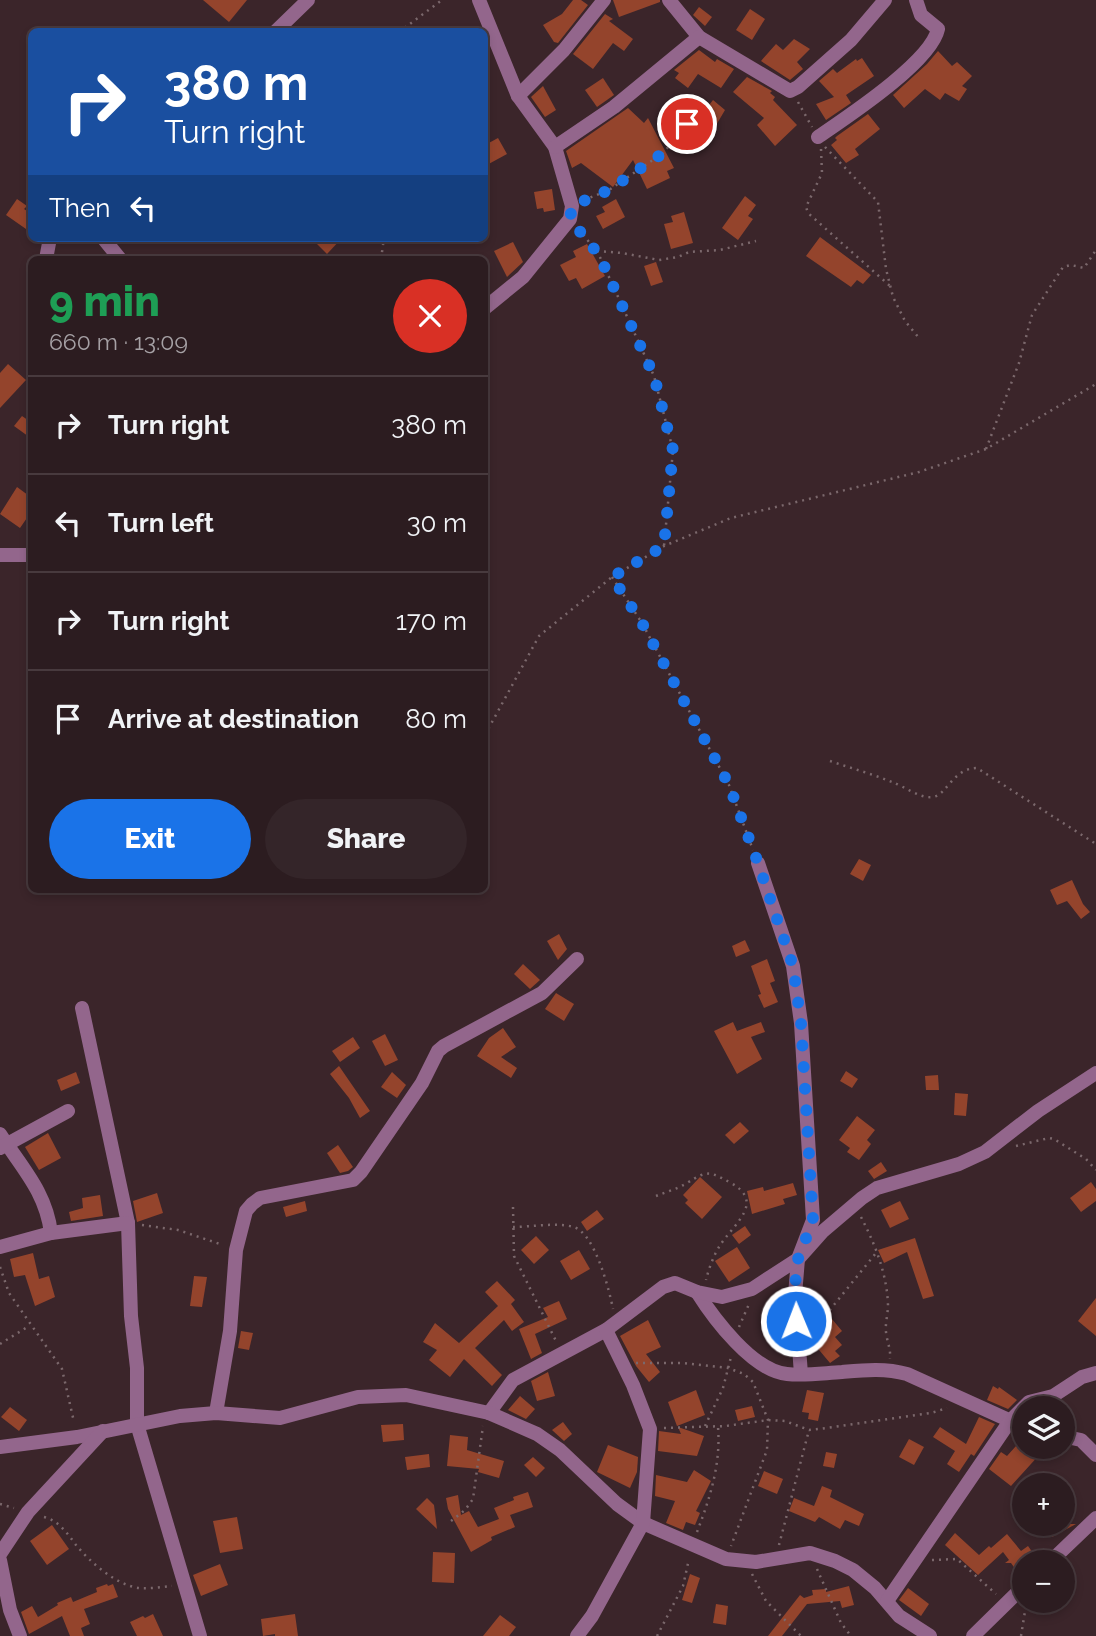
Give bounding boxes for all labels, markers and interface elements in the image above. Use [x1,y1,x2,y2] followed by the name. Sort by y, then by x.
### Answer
[164,54,308,111] text: 380 m
[49,56,140,147] icon: right
[657,94,717,154] pin
[668,105,706,143] icon: arrive
[164,113,305,150] text: Turn right
[124,189,162,227] icon: left
[49,193,110,223] text: Then
[49,277,160,326] text: 9 min
[393,279,467,353] button: close
[49,328,188,355] text: 660 m · 13:09
[49,406,87,444] icon: right
[108,410,229,440] text: Turn right
[391,410,467,440] text: 380 m
[49,504,87,542] icon: left
[108,508,214,538] text: Turn left
[407,508,467,538] text: 30 m
[49,602,87,640] icon: right
[108,606,229,636] text: Turn right
[396,606,467,636] text: 170 m
[49,700,87,738] icon: arrive
[108,704,359,734] text: Arrive at destination
[405,704,467,734] text: 80 m
[49,799,251,879] button: Exit
[265,799,467,879] button: Share
[759,1284,833,1358] position arrow
[1012,1396,1075,1613] map controls
[1012,1396,1075,1459] button: layers
[1012,1473,1075,1536] button: +
[1012,1550,1075,1613] button: −

